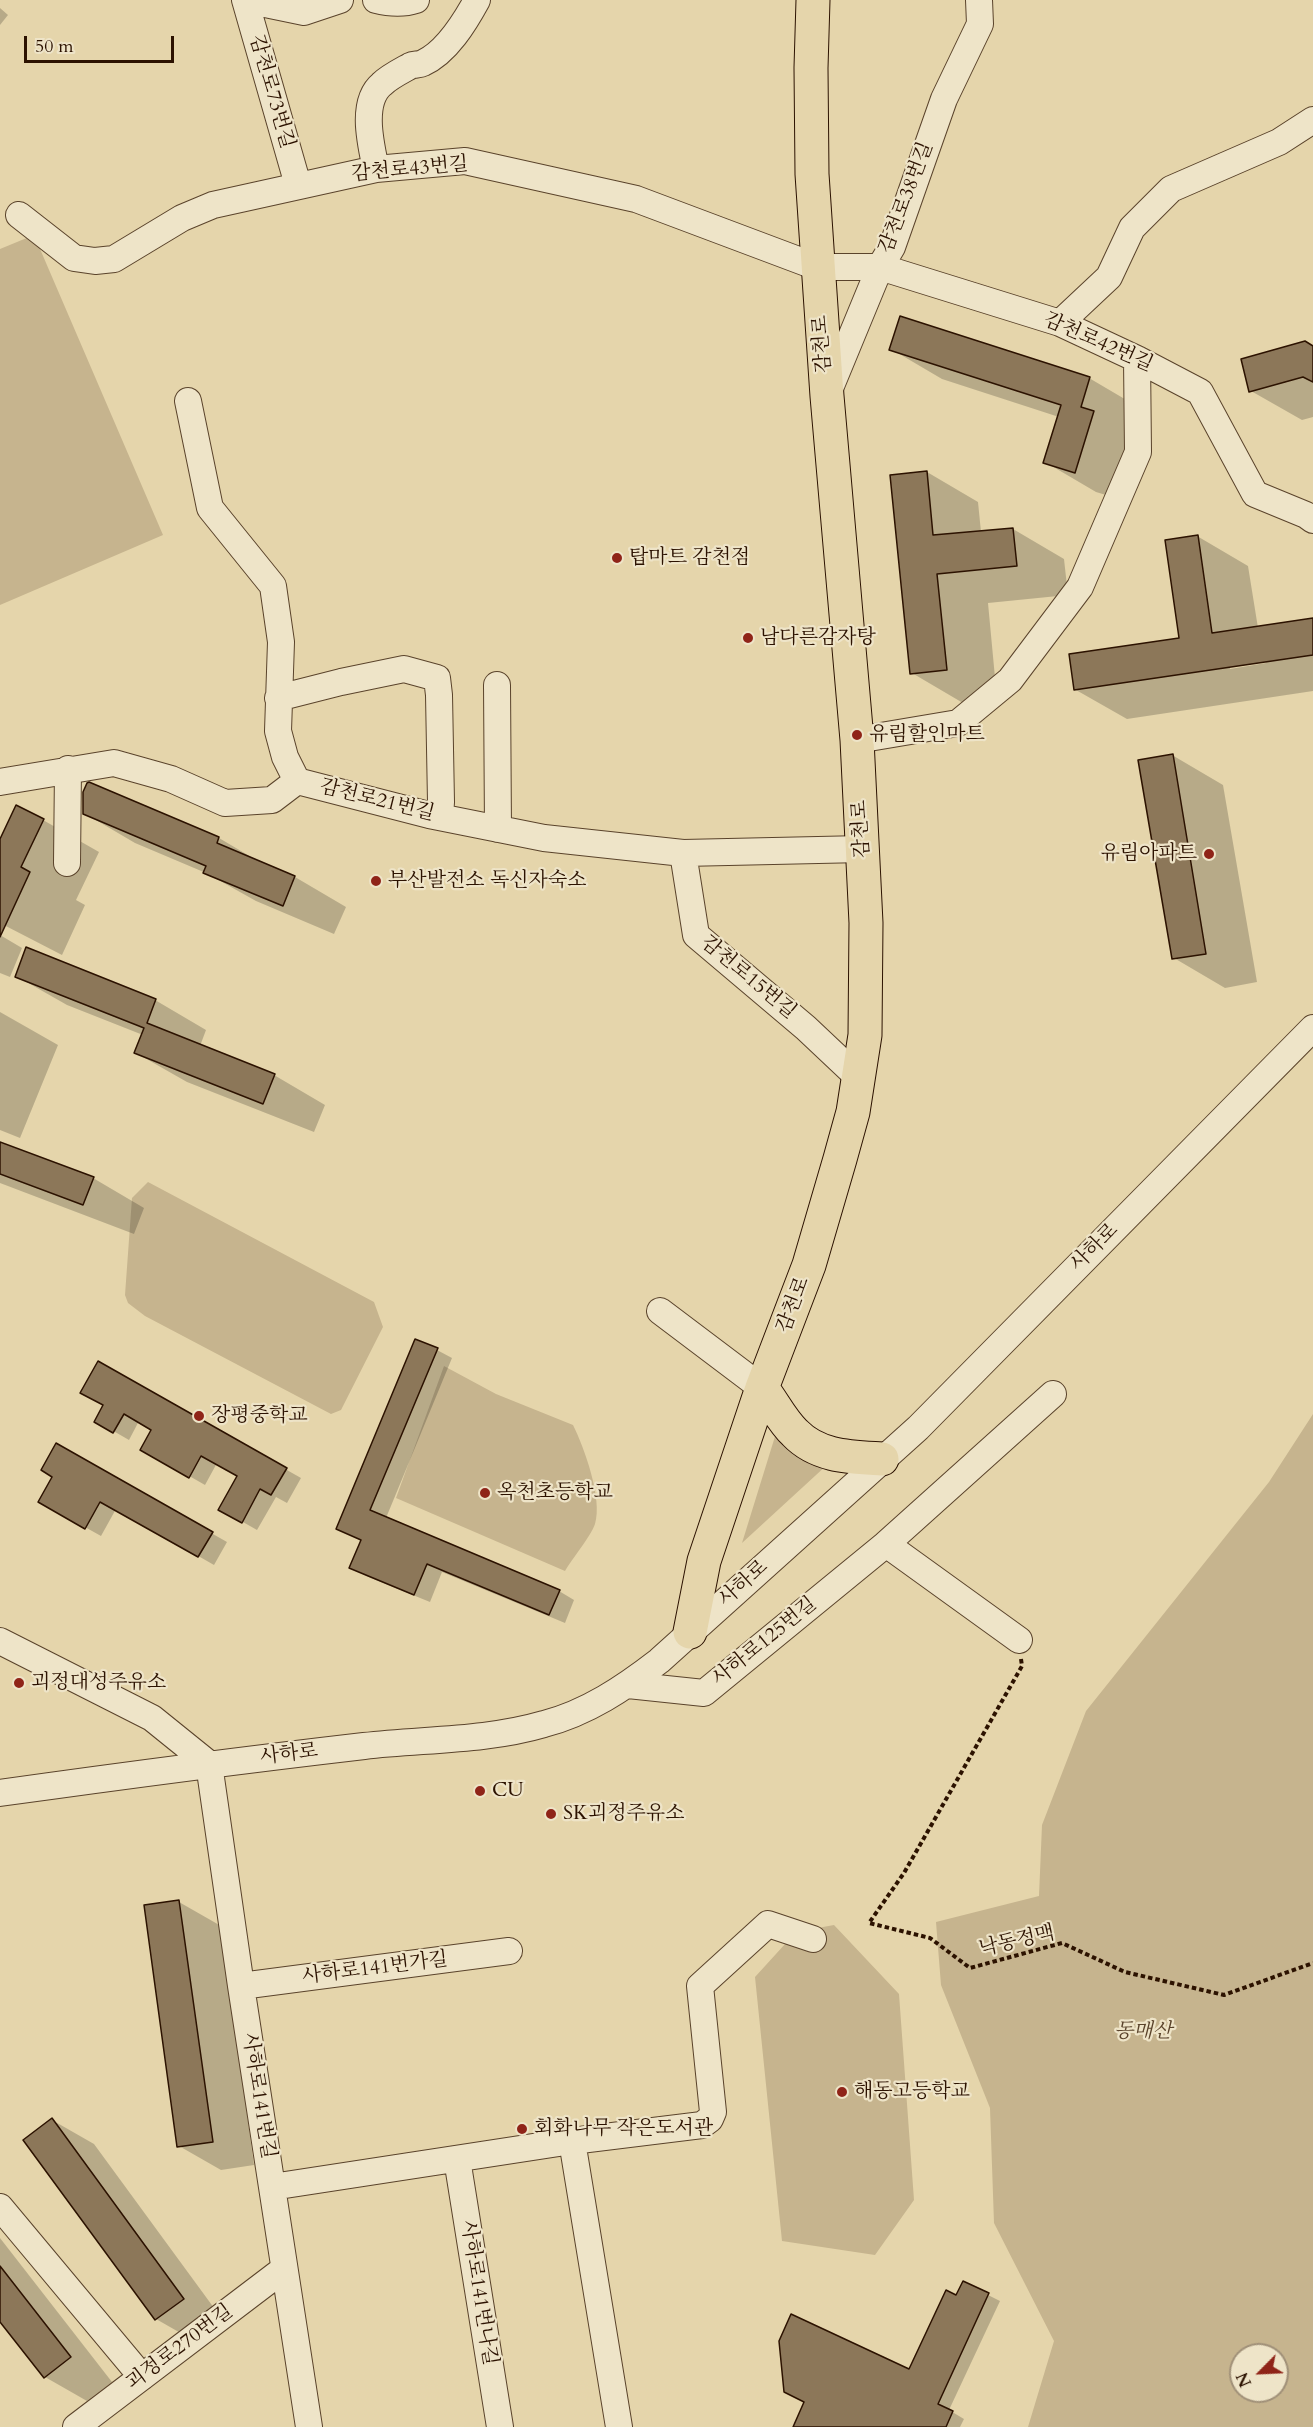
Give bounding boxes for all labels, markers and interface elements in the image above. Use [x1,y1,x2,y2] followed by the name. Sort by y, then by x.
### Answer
[27,24,177,62] scale bar
[243,32,299,152] street label: 감천로73번길
[35,34,74,59] text: 50 m
[875,139,939,257] street label: 감천로38번길
[351,153,469,187] street label: 감천로43번길
[1040,308,1156,378] street label: 감천로42번길
[809,314,837,374] street label: 감천로
[629,546,750,570] place label: 탑마트 감천점
[610,551,624,565] marker: 탑마트 감천점
[760,626,876,650] place label: 남다른감자탕
[741,631,755,645] marker: 남다른감자탕
[869,723,985,747] place label: 유림할인마트
[850,728,864,742] marker: 유림할인마트
[317,775,437,827] street label: 감천로21번길
[848,799,876,859] street label: 감천로
[1100,842,1197,866] place label: 유림아파트
[1202,847,1216,861] marker: 유림아파트
[388,869,587,893] place label: 부산발전소 독신자숙소
[369,874,383,888] marker: 부산발전소 독신자숙소
[695,931,801,1025] street label: 감천로15번길
[1066,1219,1124,1277] street label: 사하로
[772,1274,816,1336] street label: 감천로
[211,1404,308,1428] place label: 장평중학교
[192,1409,206,1423] marker: 장평중학교
[497,1481,613,1505] place label: 옥천초등학교
[478,1486,492,1500] marker: 옥천초등학교
[714,1556,774,1612] street label: 사하로
[708,1593,822,1691] street label: 사하로125번길
[31,1671,166,1695] place label: 괴정대성주유소
[12,1676,26,1690] marker: 괴정대성주유소
[259,1740,319,1770] street label: 사하로
[492,1779,524,1803] place label: CU
[473,1784,487,1798] marker: CU
[563,1802,685,1826] place label: SK괴정주유소
[544,1807,558,1821] marker: SK괴정주유소
[977,1922,1057,1962] street label: 낙동정맥
[301,1948,449,1990] street label: 사하로141번가길
[1114,2020,1172,2044] park label: 동매산
[236,2031,280,2161] street label: 사하로141번길
[854,2080,970,2104] place label: 해동고등학교
[835,2085,849,2099] marker: 해동고등학교
[534,2117,713,2141] place label: 회화나무 작은도서관
[515,2122,529,2136] marker: 회화나무 작은도서관
[455,2219,501,2367] street label: 사하로141번나길
[122,2300,238,2396] street label: 괴정로270번길
[1229,2343,1289,2403] north arrow
[1232,2369,1257,2390] text: N

